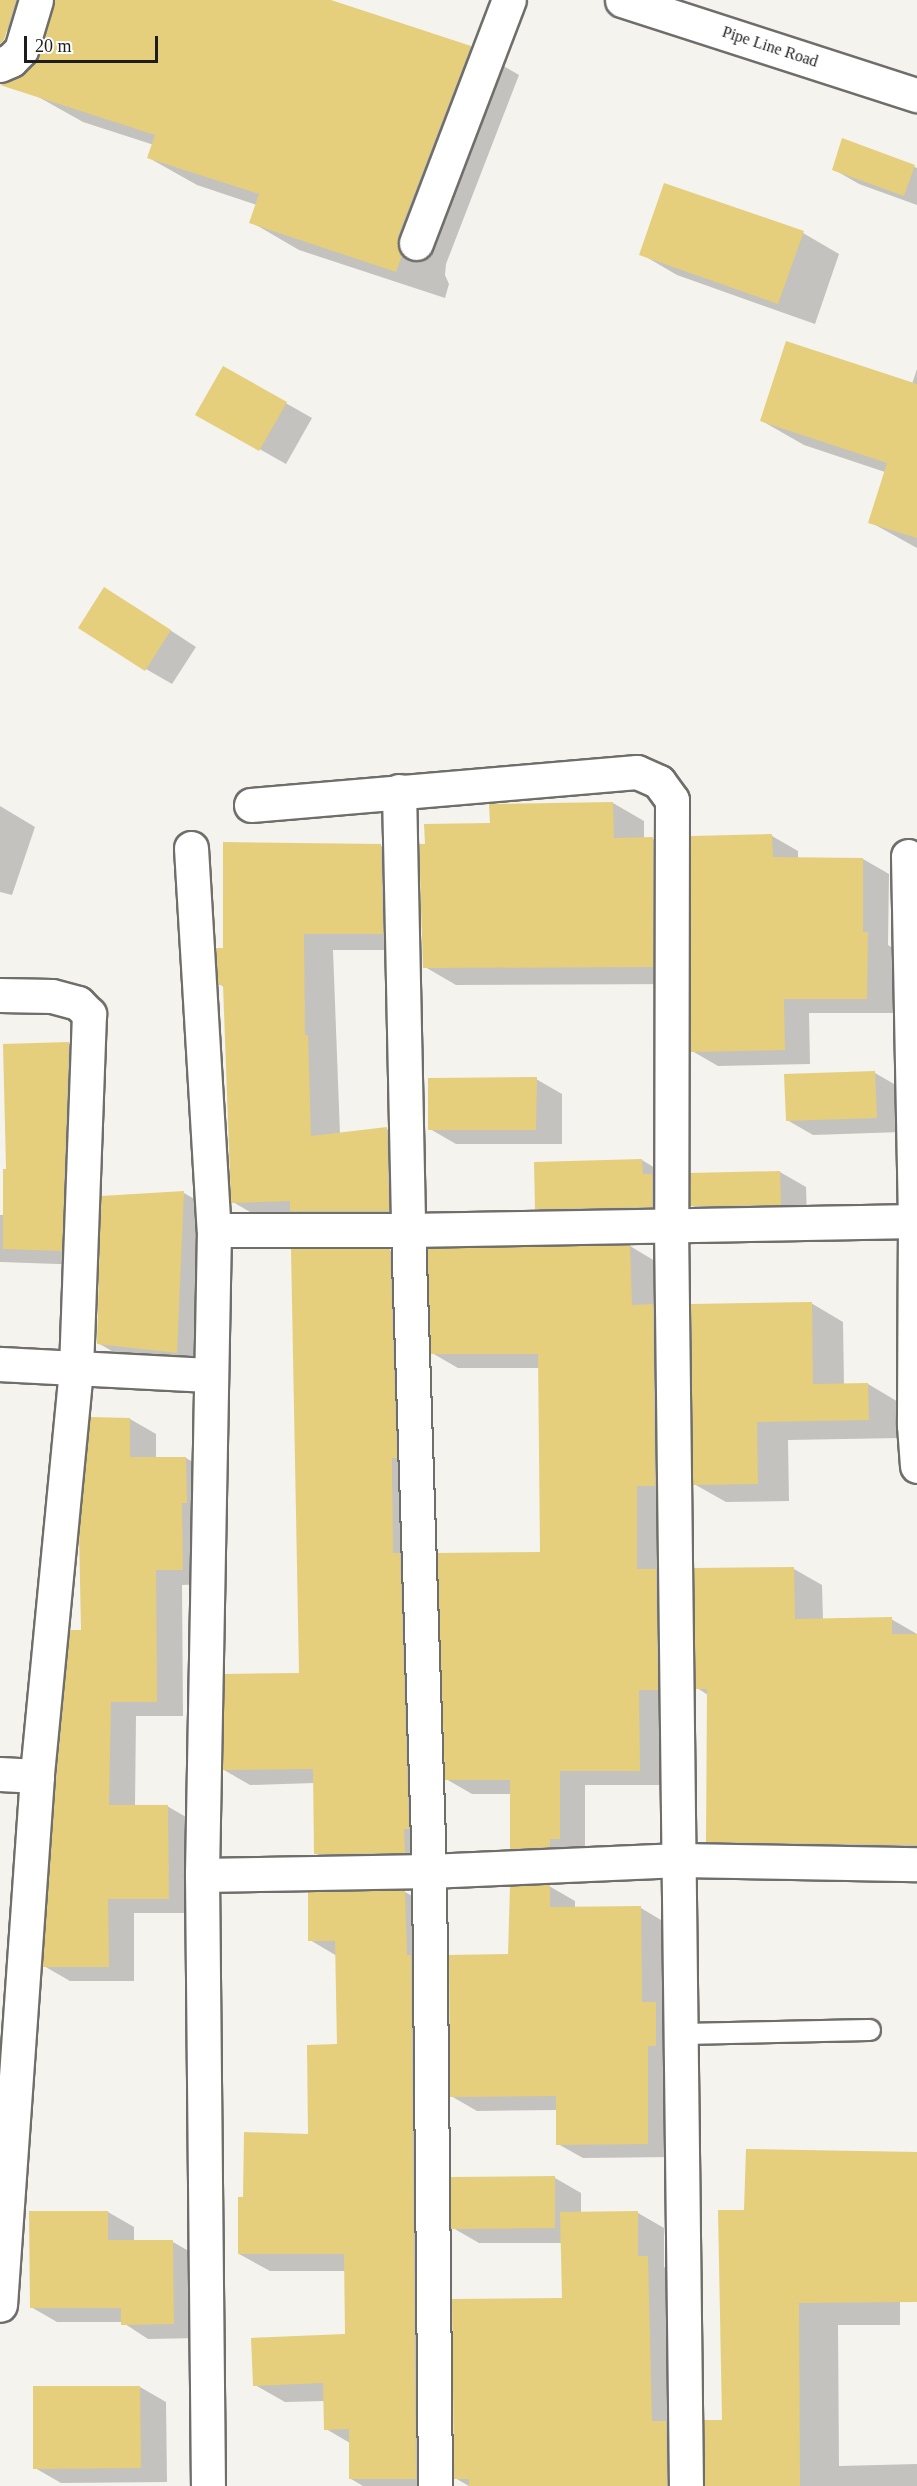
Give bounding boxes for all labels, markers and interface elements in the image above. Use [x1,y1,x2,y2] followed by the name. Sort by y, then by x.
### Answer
[720,22,820,72] street label: Pipe Line Road
[27,24,160,62] scale bar
[35,36,72,56] text: 20 m

